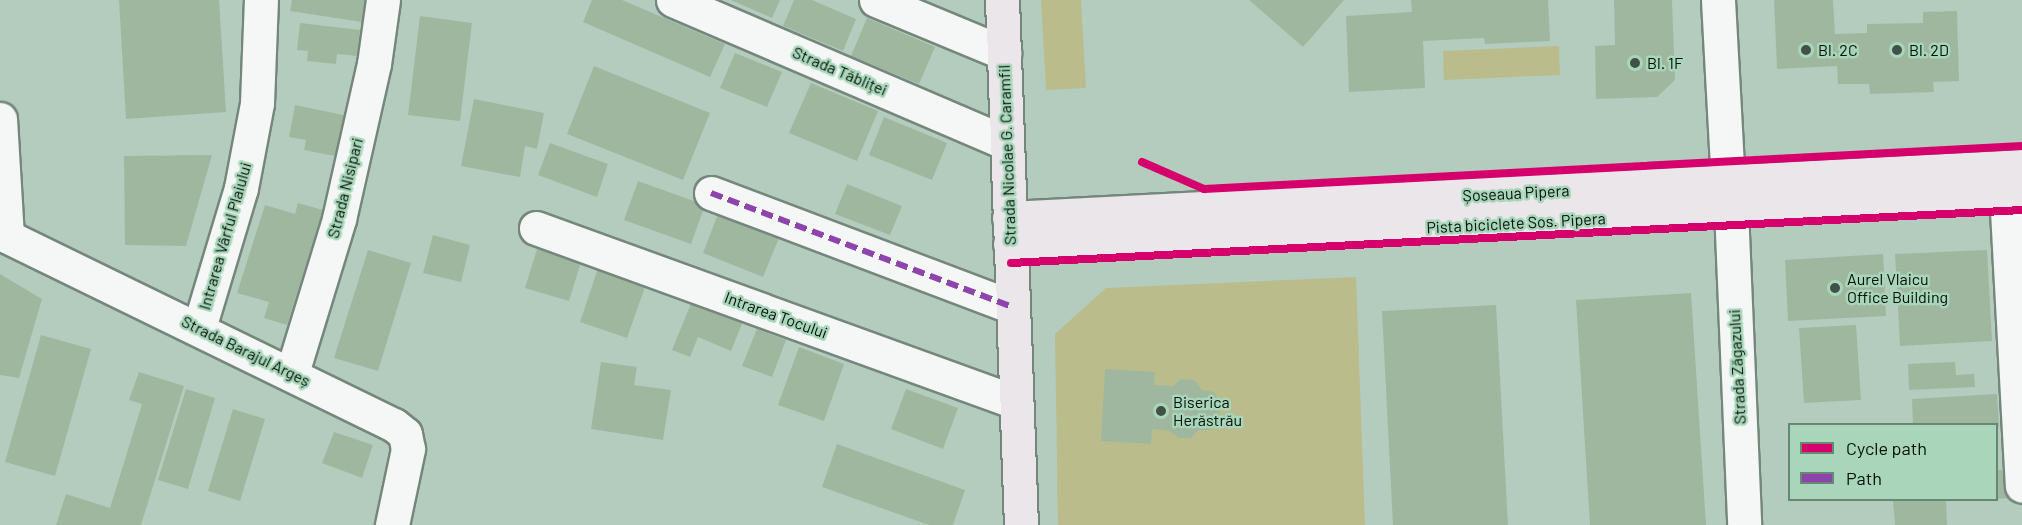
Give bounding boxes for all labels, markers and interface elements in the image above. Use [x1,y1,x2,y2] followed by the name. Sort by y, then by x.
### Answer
[1818,40,1858,60] place label: Bl. 2C
[1909,40,1949,60] place label: Bl. 2D
[790,42,890,100] street label: Strada Tăbliței
[1799,43,1813,57] marker: Bl. 2C
[1890,43,1904,57] marker: Bl. 2D
[1647,53,1683,73] place label: Bl. 1F
[1628,56,1642,70] marker: Bl. 1F
[994,64,1020,246] street label: Strada Nicolae G. Caramfil
[323,136,367,240] street label: Strada Nisipari
[195,160,255,312] street label: Intrarea Vârful Plaiului
[1462,181,1570,205] street label: Șoseaua Pipera
[1426,209,1606,237] street label: Pista biciclete Sos. Pipera
[1847,269,1948,307] place label: Aurel Vlaicu Office Building
[1828,281,1842,295] marker: Aurel Vlaicu Office Building
[722,287,830,343] street label: Intrarea Tocului
[1724,309,1750,425] street label: Strada Zăgazului
[179,312,313,390] street label: Strada Barajul Argeș
[1173,392,1242,430] place label: Biserica Herăstrău
[1154,404,1168,418] marker: Biserica Herăstrău
[1788,423,1998,501] legend
[1846,437,1927,459] text: Cycle path
[1846,467,1882,489] text: Path

